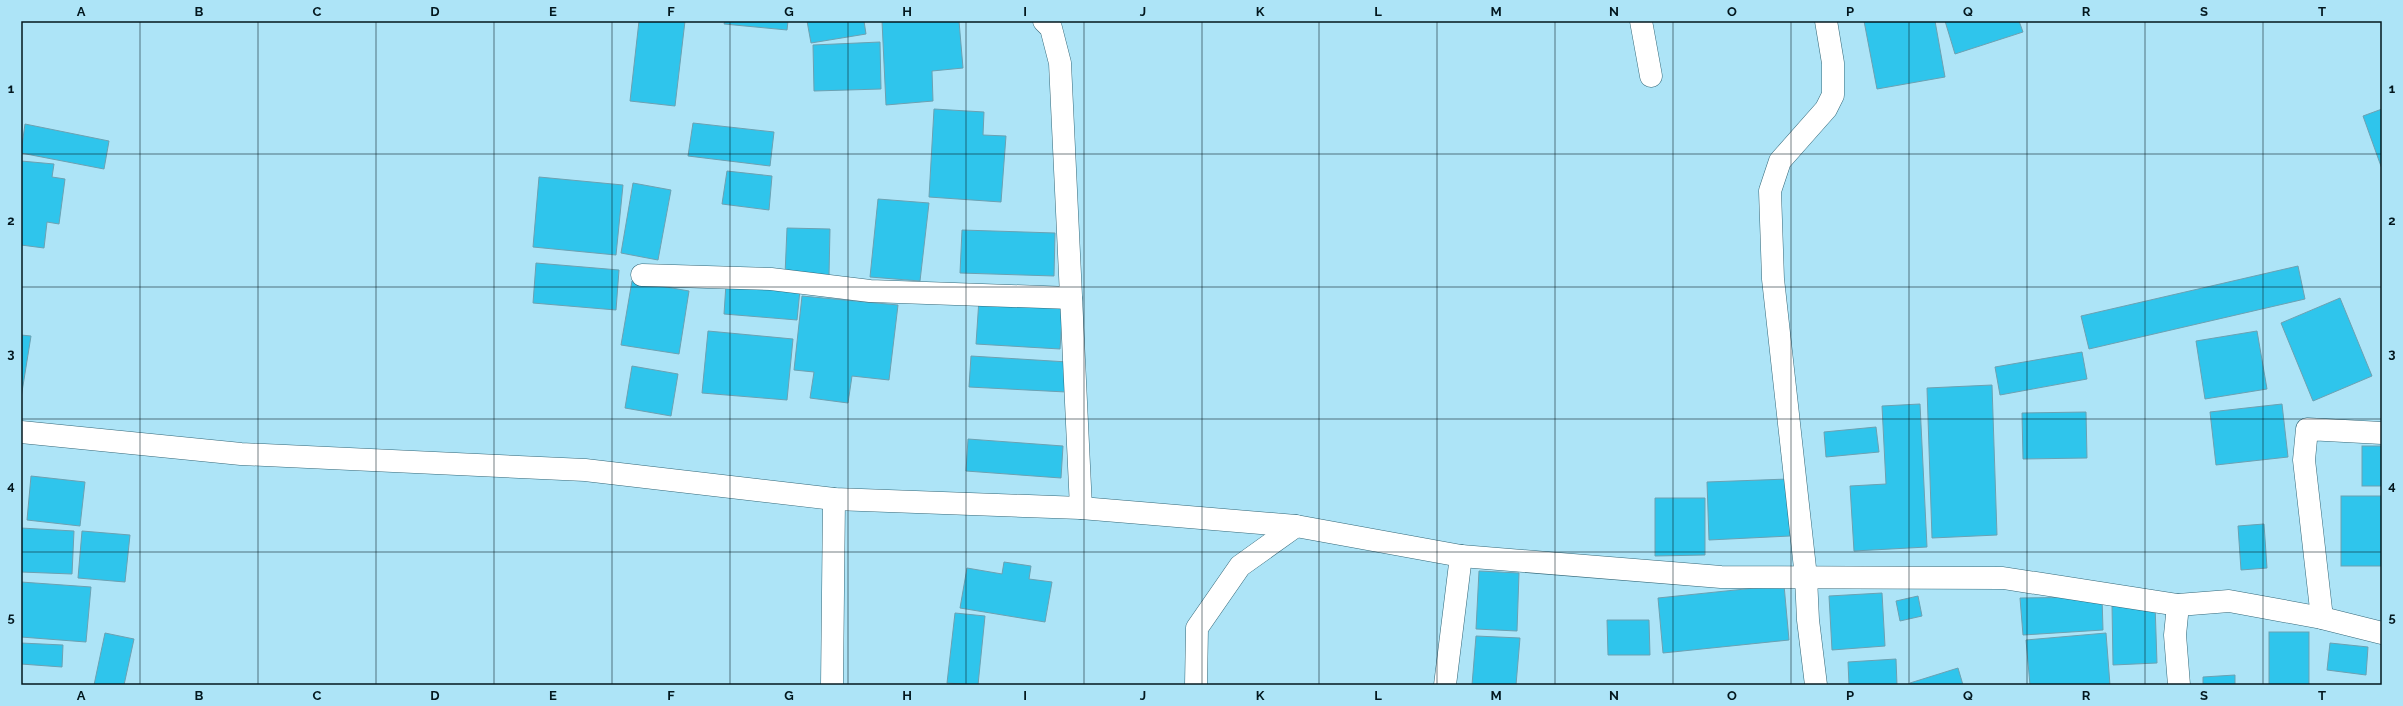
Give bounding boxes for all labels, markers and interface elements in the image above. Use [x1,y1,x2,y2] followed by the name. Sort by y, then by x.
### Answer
[77,4,86,19] text: A
[195,4,204,19] text: B
[313,4,322,19] text: C
[430,4,440,19] text: D
[549,4,557,19] text: E
[667,4,675,19] text: F
[784,4,794,19] text: G
[902,4,912,19] text: H
[1023,4,1027,19] text: I
[1140,4,1146,19] text: J
[1256,4,1265,19] text: K
[1374,4,1382,19] text: L
[1490,4,1502,19] text: M
[1609,4,1619,19] text: N
[1727,4,1737,19] text: O
[1846,4,1854,19] text: P
[1963,4,1973,19] text: Q
[2082,4,2091,19] text: R
[2200,4,2208,19] text: S
[2318,4,2326,19] text: T
[8,81,15,96] text: 1
[2389,81,2396,96] text: 1
[7,213,15,228] text: 2
[2388,213,2396,228] text: 2
[7,346,15,361] text: 3
[2388,346,2396,361] text: 3
[7,478,15,493] text: 4
[2388,478,2396,493] text: 4
[7,610,15,625] text: 5
[2388,610,2396,625] text: 5
[77,688,86,703] text: A
[195,688,204,703] text: B
[313,688,322,703] text: C
[430,688,440,703] text: D
[549,688,557,703] text: E
[667,688,675,703] text: F
[784,688,794,703] text: G
[902,688,912,703] text: H
[1023,688,1027,703] text: I
[1140,688,1146,703] text: J
[1256,688,1265,703] text: K
[1374,688,1382,703] text: L
[1490,688,1502,703] text: M
[1609,688,1619,703] text: N
[1727,688,1737,703] text: O
[1846,688,1854,703] text: P
[1963,688,1973,703] text: Q
[2082,688,2091,703] text: R
[2200,688,2208,703] text: S
[2318,688,2326,703] text: T

